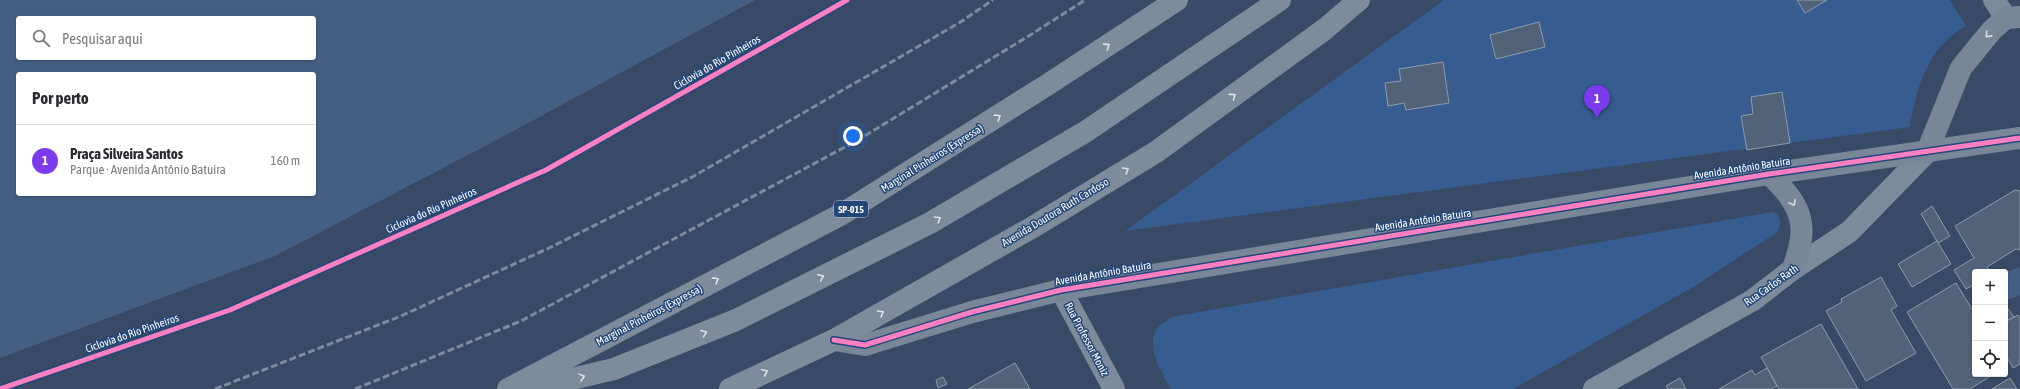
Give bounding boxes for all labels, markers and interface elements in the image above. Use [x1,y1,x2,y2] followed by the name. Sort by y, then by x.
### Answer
[16,16,316,60] search box
[30,27,52,49] icon: search
[62,30,143,47] text: Pesquisar aqui
[1985,30,1992,38] one-way arrow
[672,32,762,92] street label: Ciclovia do Rio Pinheiros
[1103,43,1110,51] one-way arrow
[1584,85,1610,118] pin: 1
[32,88,89,108] text: Por perto
[1229,93,1236,101] one-way arrow
[993,114,1000,121] one-way arrow
[879,121,986,194] street label: Marginal Pinheiros (Expressa)
[843,126,863,146] your location
[70,145,183,162] text: Praça Silveira Santos
[42,153,48,168] text: 1
[271,153,300,168] text: 160 m
[1693,154,1791,182] street label: Avenida Antônio Batuira
[70,162,226,177] text: Parque · Avenida Antônio Batuira
[1122,167,1129,174] one-way arrow
[999,175,1111,249] street label: Avenida Doutora Ruth Cardoso
[384,185,478,235] street label: Ciclovia do Rio Pinheiros
[1789,199,1796,206] one-way arrow
[834,201,868,217] road number: SP-015
[1374,206,1472,234] street label: Avenida Antônio Batuira
[934,216,941,224] one-way arrow
[1054,259,1152,287] street label: Avenida Antônio Batuira
[1742,262,1800,308] street label: Rua Carlos Rath
[1972,269,2008,377] map controls
[1972,269,2008,305] button: +
[817,275,825,282] one-way arrow
[712,277,719,285] one-way arrow
[594,282,704,348] street label: Marginal Pinheiros (Expressa)
[1063,300,1111,378] street label: Rua Professor Moniz
[1972,305,2008,341] button: −
[84,311,180,355] street label: Ciclovia do Rio Pinheiros
[877,311,884,318] one-way arrow
[699,330,707,338] one-way arrow
[1972,341,2008,377] button: locate
[761,369,769,377] one-way arrow
[579,374,585,382] one-way arrow

